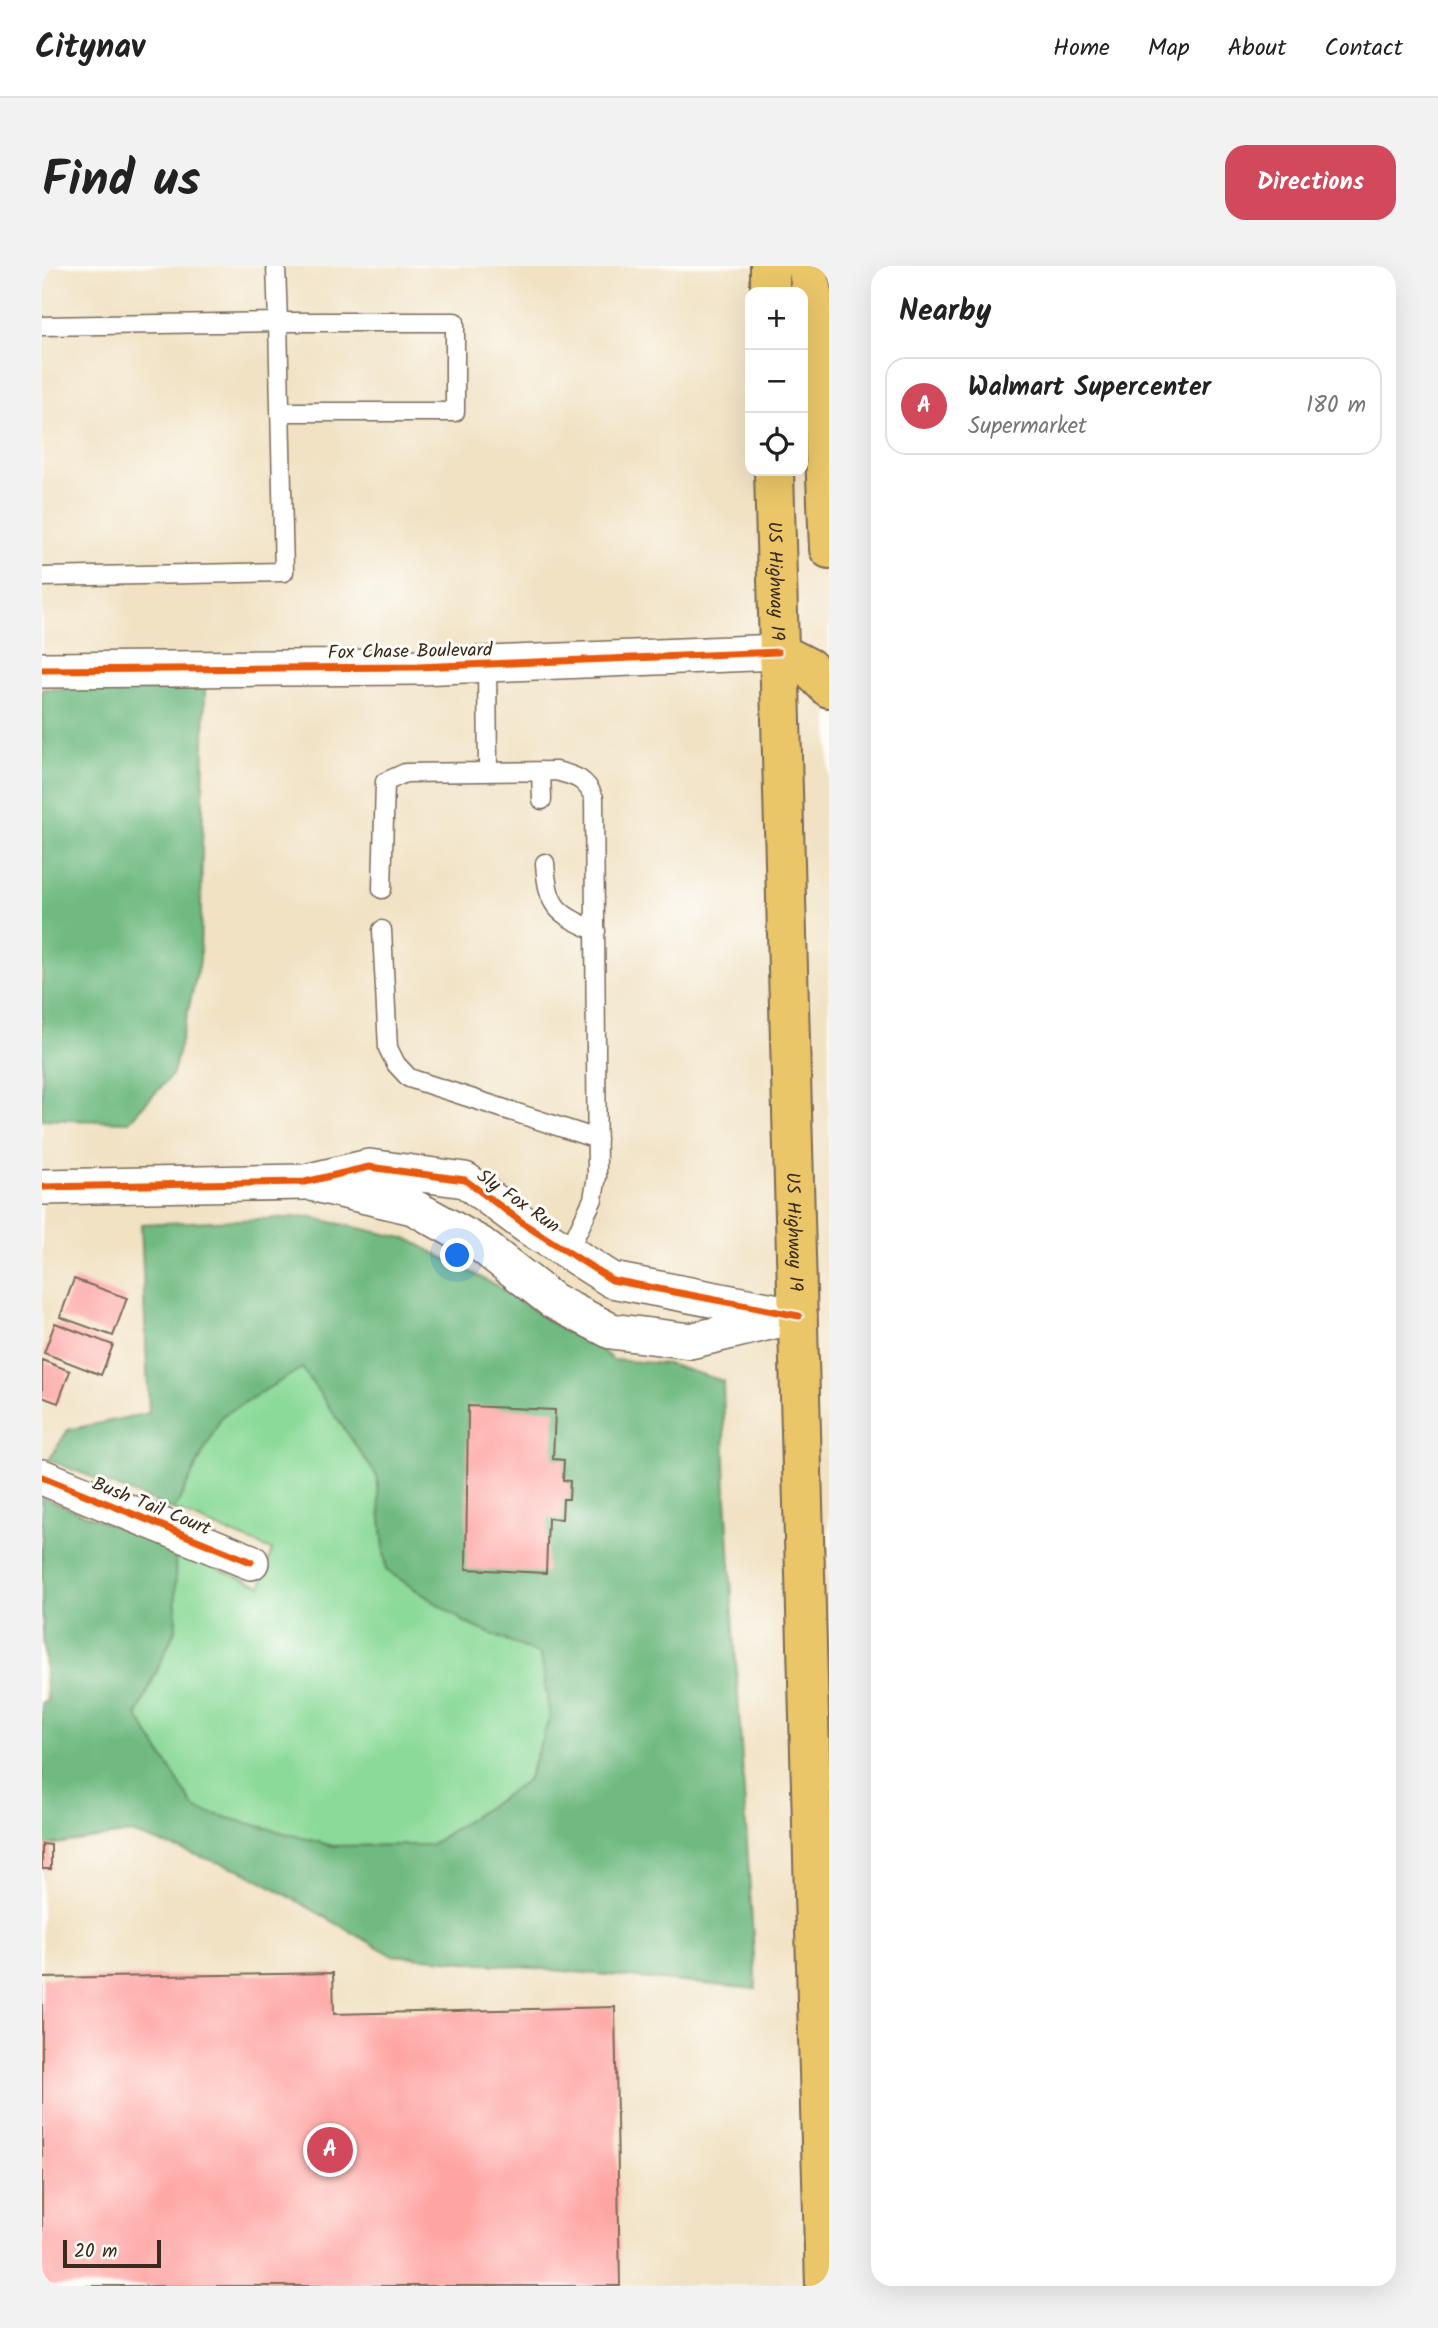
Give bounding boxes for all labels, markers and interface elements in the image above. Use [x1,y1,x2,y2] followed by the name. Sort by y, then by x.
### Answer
[35,22,145,75] text: Citynav
[1053,29,1110,68] text: Home
[1148,29,1190,68] text: Map
[1228,29,1286,68] text: About
[1324,29,1403,68] text: Contact
[42,143,200,221] text: Find us
[1225,145,1396,220] button: Directions
[745,287,808,476] map controls
[745,287,808,350] button: +
[899,288,991,336] text: Nearby
[745,350,808,413] button: −
[968,367,1211,409] text: Walmart Supercenter
[917,388,931,424] text: A
[1306,388,1366,424] text: 180 m
[968,409,1087,445] text: Supermarket
[745,413,808,476] button: locate
[758,521,792,641] street label: US Highway 19
[327,636,493,668] street label: Fox Chase Boulevard
[470,1162,566,1241] street label: Sly Fox Run
[777,1172,810,1292] street label: US Highway 19
[440,1238,474,1272] your location
[87,1469,216,1545] street label: Bush Tail Court
[307,2124,353,2176] pin: A
[63,2237,161,2269] scale bar
[74,2237,117,2267] text: 20 m

